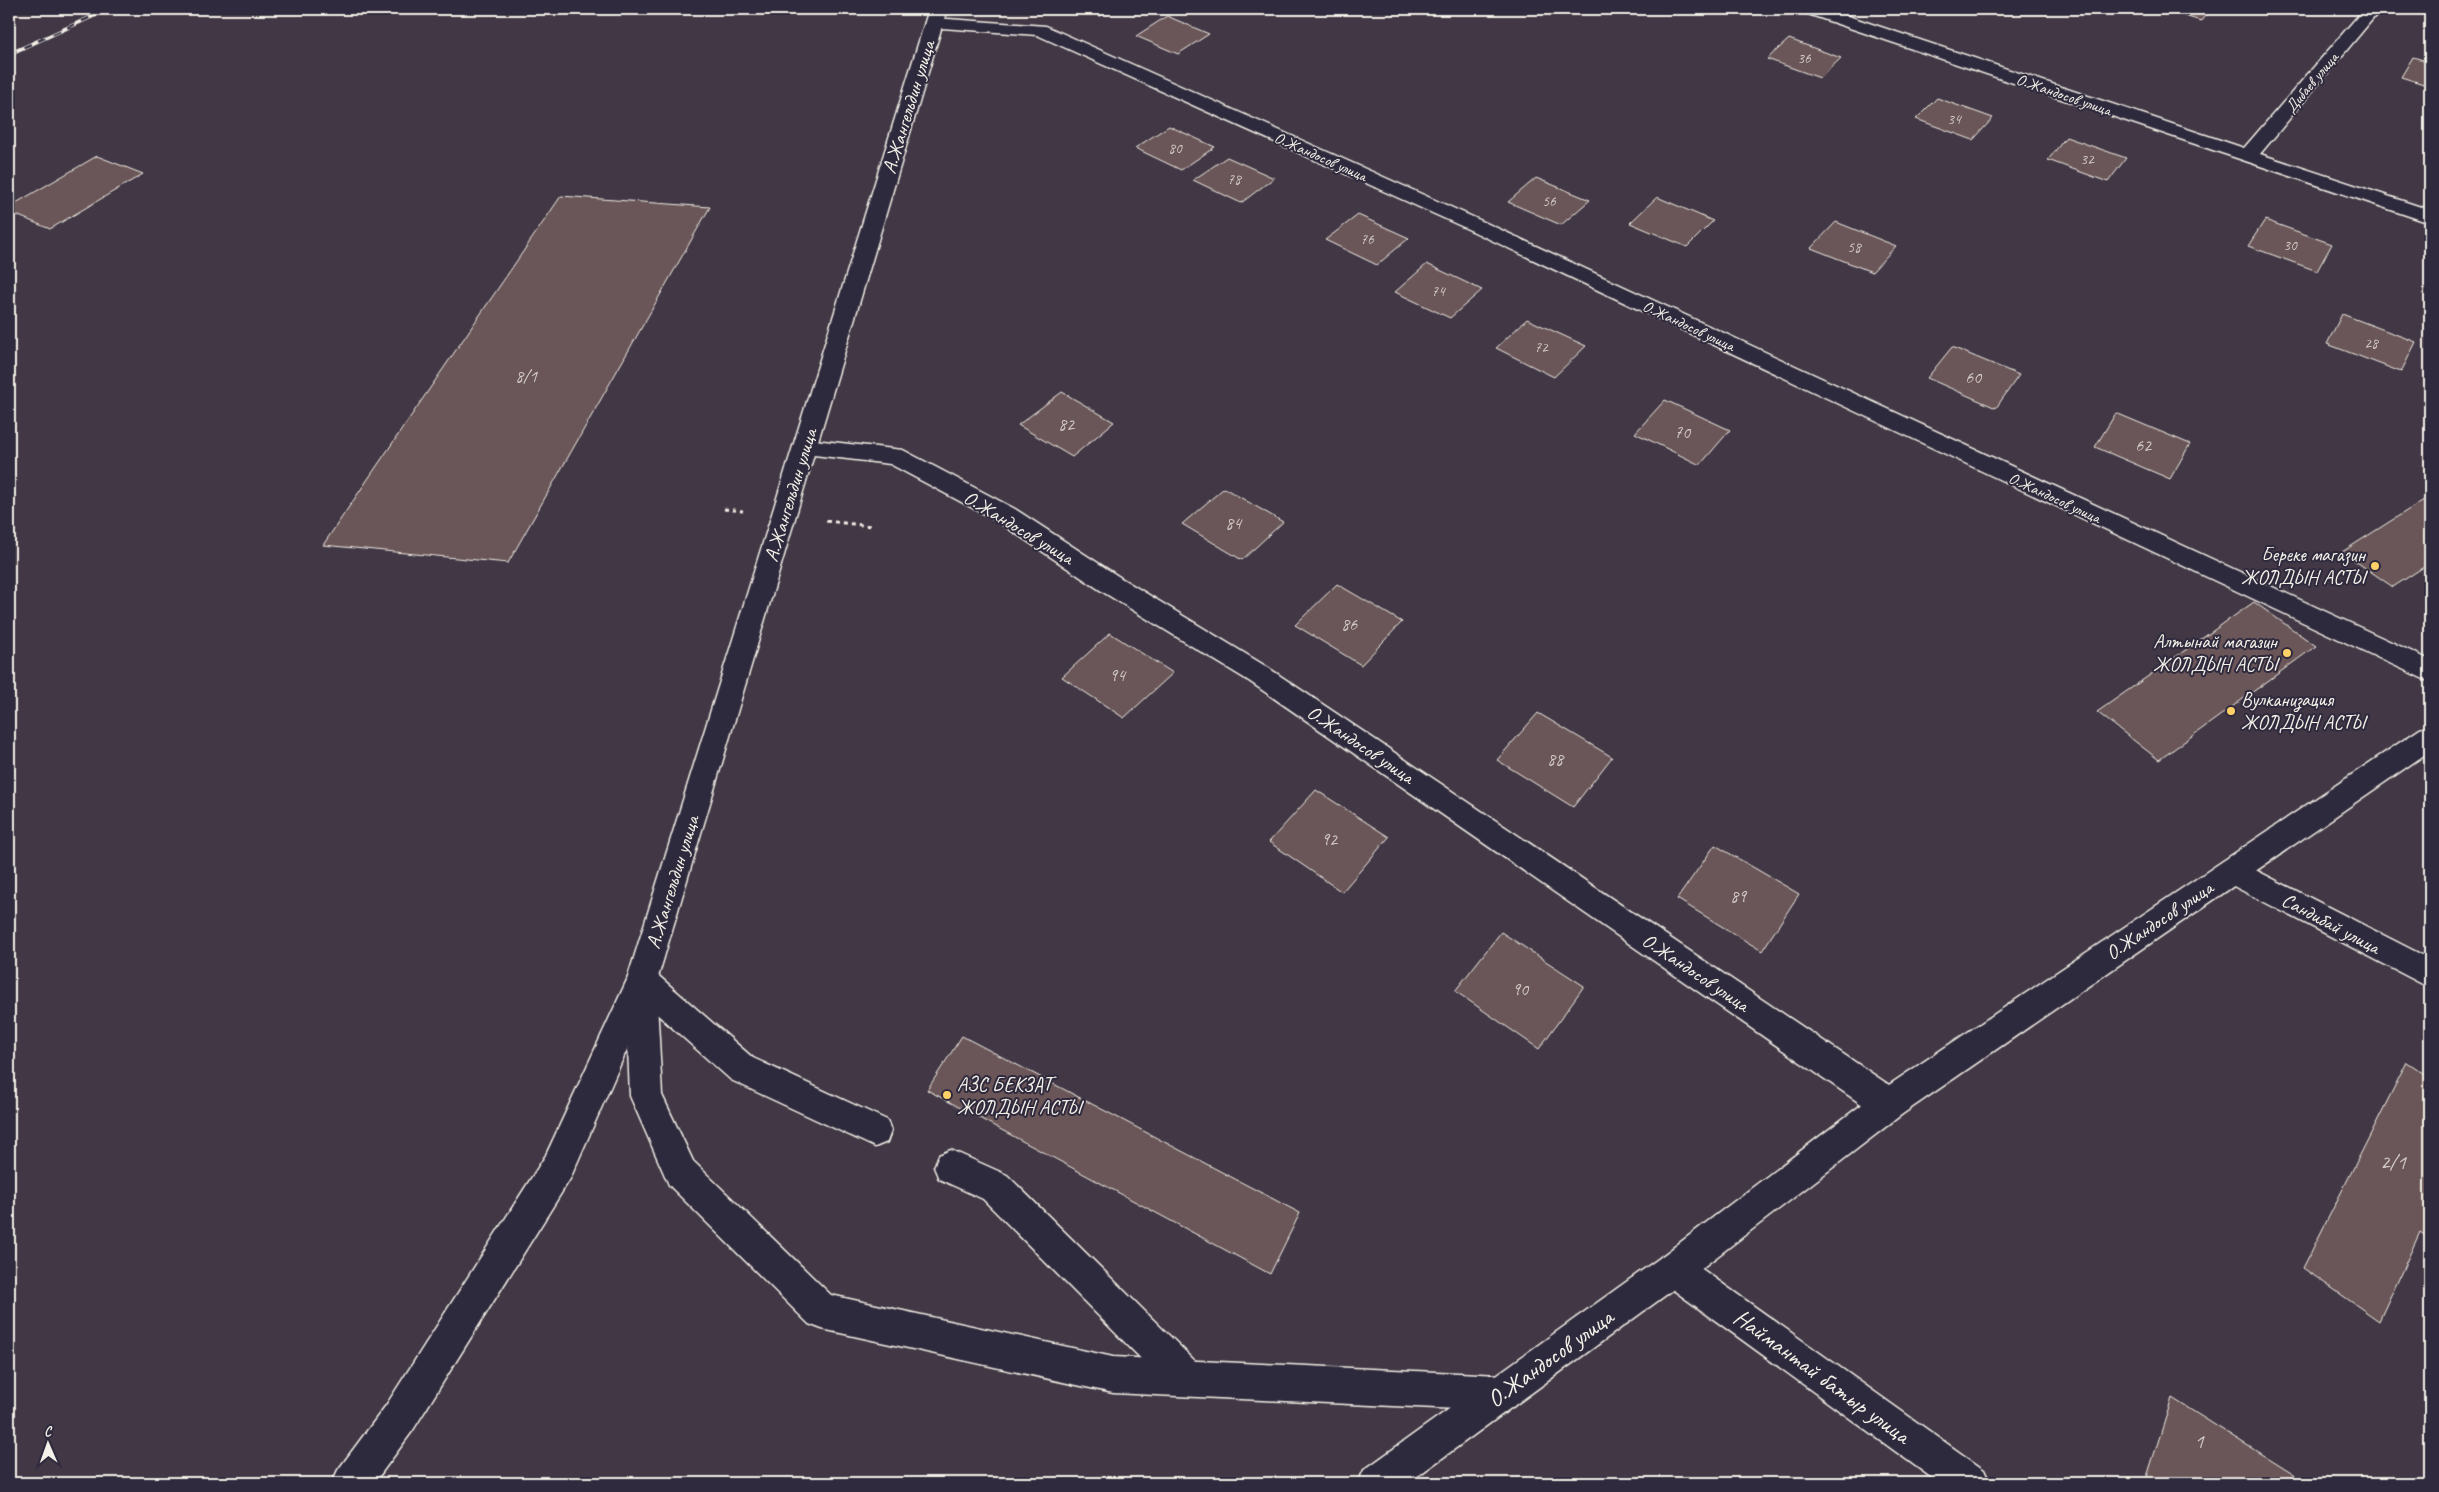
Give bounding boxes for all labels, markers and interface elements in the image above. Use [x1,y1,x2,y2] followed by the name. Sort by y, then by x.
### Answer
[876,36,941,177] street label: А.Жангельдин улица
[2281,47,2344,117] street label: Дибаев улица
[1797,49,1812,68] house number: 36
[2014,69,2115,121] street label: О.Жандосов улица
[1947,110,1962,129] house number: 34
[1271,128,1371,187] street label: О.Жандосов улица
[1168,139,1183,158] house number: 80
[2080,150,2095,169] house number: 32
[1227,170,1242,189] house number: 78
[1542,192,1557,211] house number: 56
[1360,230,1375,249] house number: 76
[2283,236,2298,255] house number: 30
[1847,238,1862,257] house number: 58
[1431,282,1446,301] house number: 74
[1639,296,1739,357] street label: О.Жандосов улица
[2364,334,2379,353] house number: 28
[1534,338,1549,357] house number: 72
[515,365,538,387] house number: 8/1
[1965,366,1983,388] house number: 60
[1058,413,1076,435] house number: 82
[1674,421,1692,443] house number: 70
[758,424,823,565] street label: А.Жангельдин улица
[2135,434,2153,456] house number: 62
[2005,468,2105,529] street label: О.Жандосов улица
[959,485,1080,571] street label: О.Жандосов улица
[1225,512,1243,534] house number: 84
[2241,542,2369,590] place label: Береке магазин ЖОЛДЫН АСТЫ
[2369,560,2381,572] marker: Береке магазин ЖОЛДЫН АСТЫ
[1341,613,1358,635] house number: 86
[2153,629,2281,677] place label: Алтынай магазин ЖОЛДЫН АСТЫ
[2281,647,2293,659] marker: Алтынай магазин ЖОЛДЫН АСТЫ
[1109,664,1127,686] house number: 94
[2241,687,2369,735] place label: Вулканизация ЖОЛДЫН АСТЫ
[1302,699,1421,790] street label: О.Жандосов улица
[2225,705,2237,717] marker: Вулканизация ЖОЛДЫН АСТЫ
[1547,748,1565,770] house number: 88
[640,811,705,952] street label: А.Жангельдин улица
[1321,828,1339,850] house number: 92
[2101,874,2219,965] street label: О.Жандосов улица
[1730,885,1748,907] house number: 89
[2277,887,2386,961] street label: Сандибай улица
[1637,927,1756,1018] street label: О.Жандосов улица
[1512,978,1530,1000] house number: 90
[957,1072,1085,1120] place label: АЗС БЕКЗАТ ЖОЛДЫН АСТЫ
[941,1089,953,1101] marker: АЗС БЕКЗАТ ЖОЛДЫН АСТЫ
[2380,1149,2407,1175] house number: 2/1
[1481,1301,1621,1414] street label: О.Жандосов улица
[1728,1302,1918,1451] street label: Наймантай батыр улица
[22,1420,72,1470] north arrow
[44,1423,53,1440] text: С
[2194,1428,2205,1454] house number: 1

